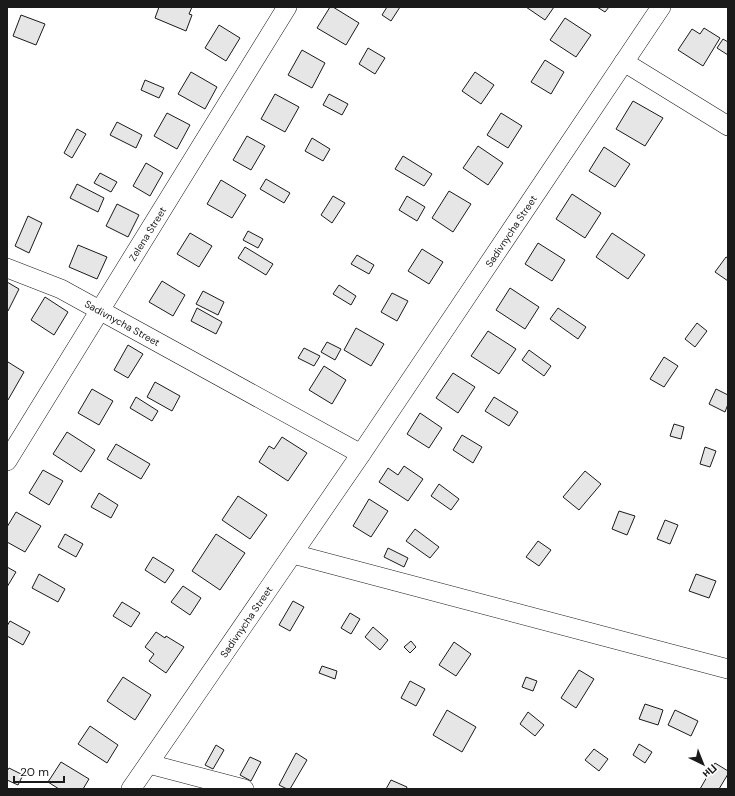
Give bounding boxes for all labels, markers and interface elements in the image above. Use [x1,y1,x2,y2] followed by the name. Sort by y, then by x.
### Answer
[482,192,540,269] street label: Sadivnycha Street
[126,204,169,263] street label: Zelena Street
[82,297,162,349] street label: Sadivnycha Street
[217,583,275,660] street label: Sadivnycha Street
[683,744,723,784] north arrow
[14,758,64,784] scale bar
[700,761,720,781] text: Пн
[20,764,49,780] text: 20 m

